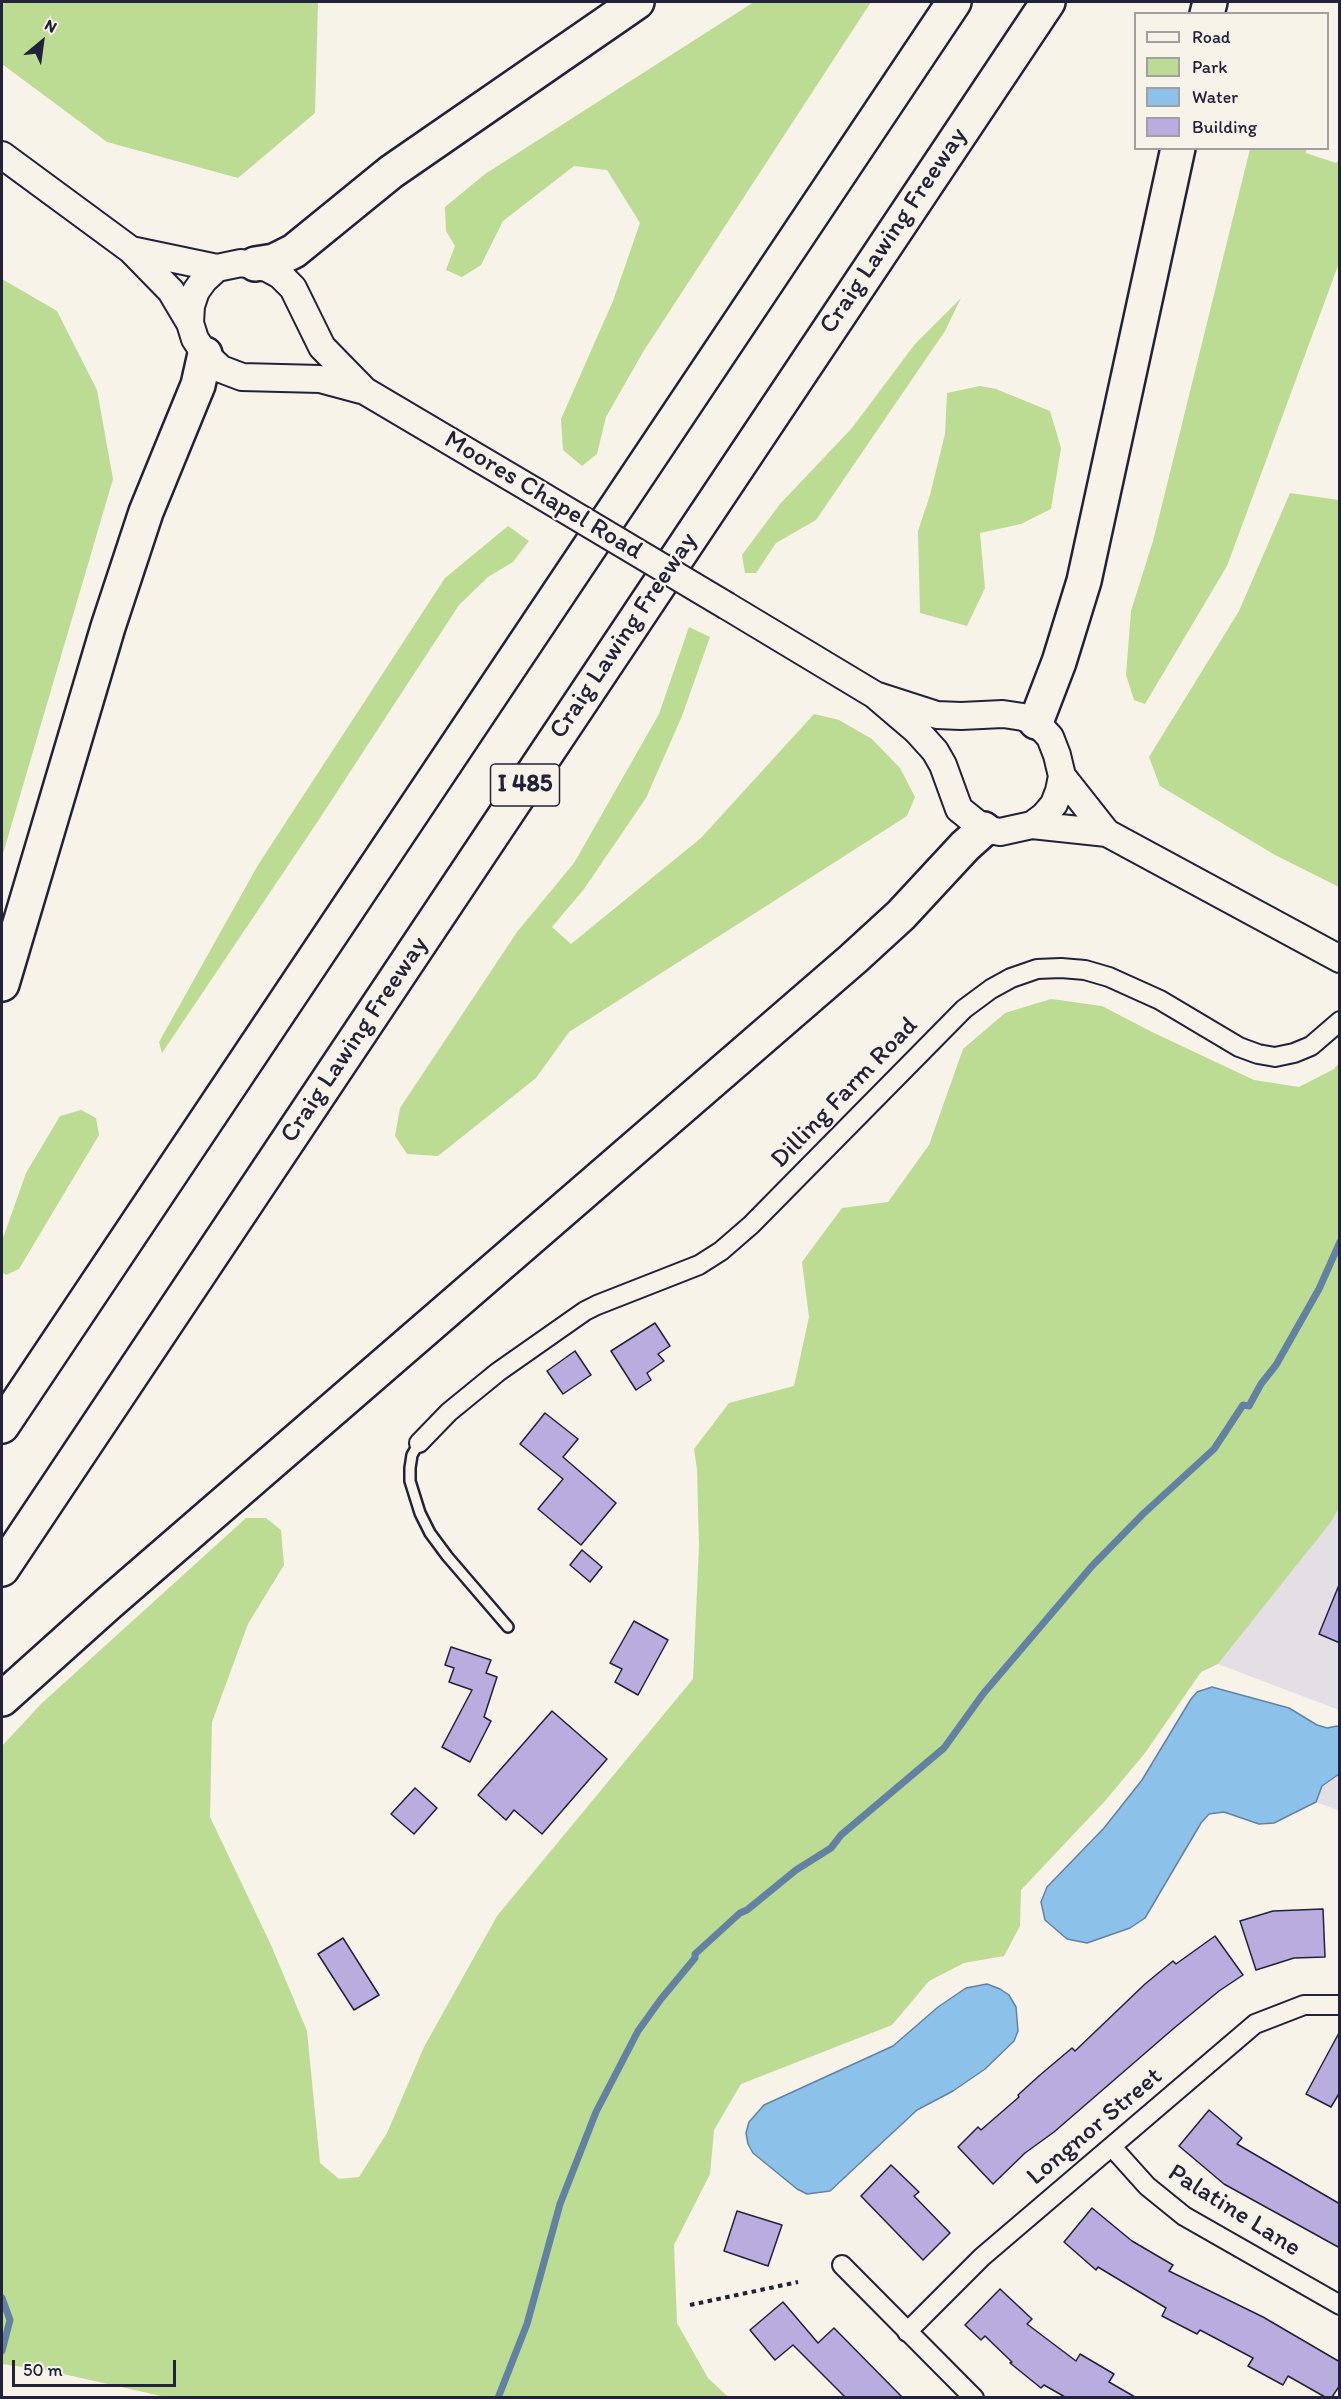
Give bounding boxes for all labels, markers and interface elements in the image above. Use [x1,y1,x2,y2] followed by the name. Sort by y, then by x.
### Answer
[12,12,72,72] north arrow
[1134,12,1329,150] legend
[42,15,60,37] text: N
[1192,26,1231,48] text: Road
[1192,56,1227,78] text: Park
[1192,86,1238,108] text: Water
[1192,116,1257,138] text: Building
[813,122,975,340] street label: Craig Lawing Freeway
[438,424,648,568] street label: Moores Chapel Road
[543,527,705,745] street label: Craig Lawing Freeway
[490,764,560,806] road number: I 485
[274,931,436,1149] street label: Craig Lawing Freeway
[765,1011,925,1175] street label: Dilling Farm Road
[1021,2061,1169,2193] street label: Longnor Street
[1162,2158,1306,2264] street label: Palatine Lane
[15,2348,178,2386] scale bar
[23,2359,63,2381] text: 50 m

